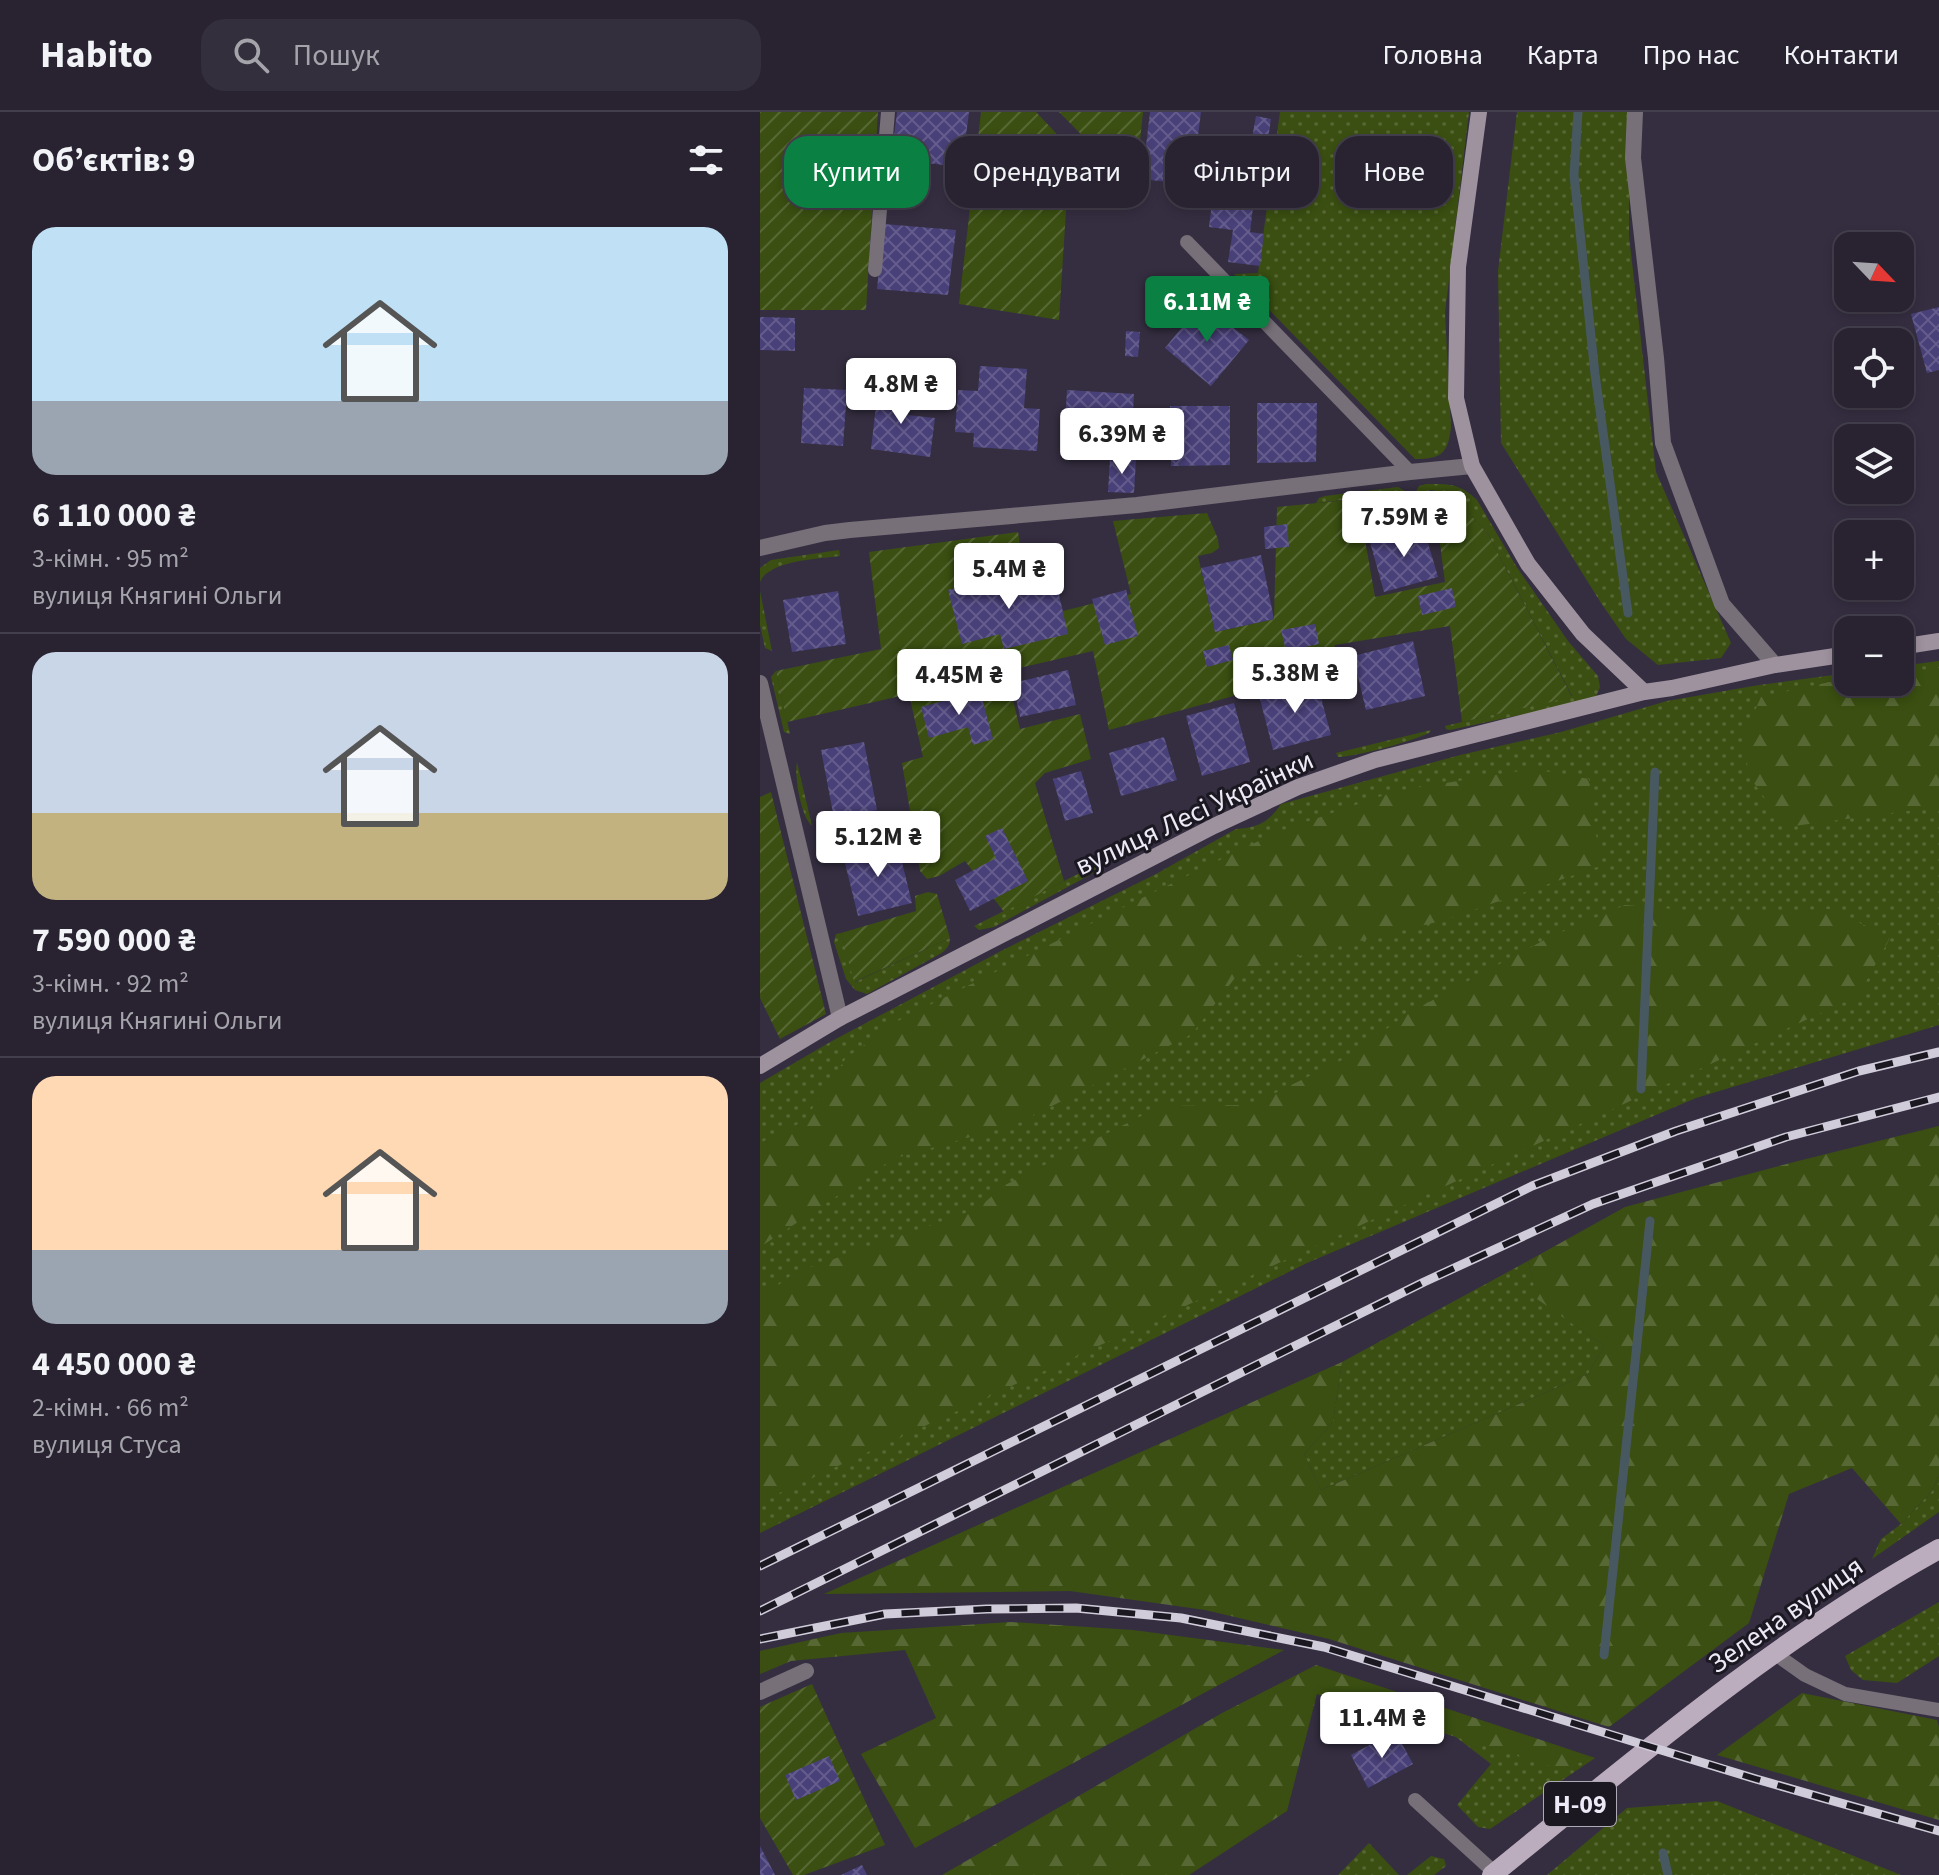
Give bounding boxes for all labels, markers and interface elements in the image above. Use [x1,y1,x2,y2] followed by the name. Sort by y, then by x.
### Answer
[201,19,761,91] search box
[40,28,153,82] text: Habito
[229,33,273,77] icon: search
[293,34,380,77] text: Пошук
[1383,35,1483,75] text: Головна
[1527,35,1599,75] text: Карта
[1643,35,1740,75] text: Про нас
[1784,35,1899,75] text: Контакти
[32,136,195,185] text: Об’єктів: 9
[784,136,929,208] chip: Купити
[945,136,1149,208] chip: Орендувати
[1165,136,1319,208] chip: Фільтри
[1335,136,1453,208] chip: Нове
[684,138,728,182] icon: filters
[1834,232,1914,312] north arrow
[1834,232,1914,696] map controls
[1133,276,1281,344] pin: 6.11M ₴
[308,279,452,423] icon: home
[1163,283,1251,320] text: 6.11M ₴
[1834,328,1914,408] button: locate
[836,358,966,426] pin: 4.8M ₴
[864,365,938,402] text: 4.8M ₴
[1048,408,1196,476] pin: 6.39M ₴
[1078,415,1166,452] text: 6.39M ₴
[1834,424,1914,504] button: layers
[32,491,196,540] text: 6 110 000 ₴
[1330,491,1478,559] pin: 7.59M ₴
[1360,498,1448,535] text: 7.59M ₴
[1834,520,1914,600] button: +
[32,540,189,577] text: 3-кімн. · 95 m²
[944,543,1074,611] pin: 5.4M ₴
[972,550,1046,587] text: 5.4M ₴
[32,577,282,614] text: вулиця Княгині Ольги
[1834,616,1914,696] button: −
[1221,647,1369,715] pin: 5.38M ₴
[885,649,1033,717] pin: 4.45M ₴
[1251,654,1339,691] text: 5.38M ₴
[915,656,1003,693] text: 4.45M ₴
[308,704,452,848] icon: home
[1069,740,1320,886] street label: вулиця Лесі Українки
[804,811,952,879] pin: 5.12M ₴
[834,818,922,855] text: 5.12M ₴
[32,916,196,965] text: 7 590 000 ₴
[32,965,189,1002] text: 3-кімн. · 92 m²
[32,1002,282,1039] text: вулиця Княгині Ольги
[308,1128,452,1272] icon: home
[32,1340,196,1389] text: 4 450 000 ₴
[32,1389,189,1426] text: 2-кімн. · 66 m²
[32,1426,182,1463] text: вулиця Стуса
[1700,1546,1871,1683] street label: Зелена вулиця
[1308,1692,1456,1760] pin: 11.4M ₴
[1338,1699,1426,1736] text: 11.4M ₴
[1544,1782,1616,1826] road number: Н-09

